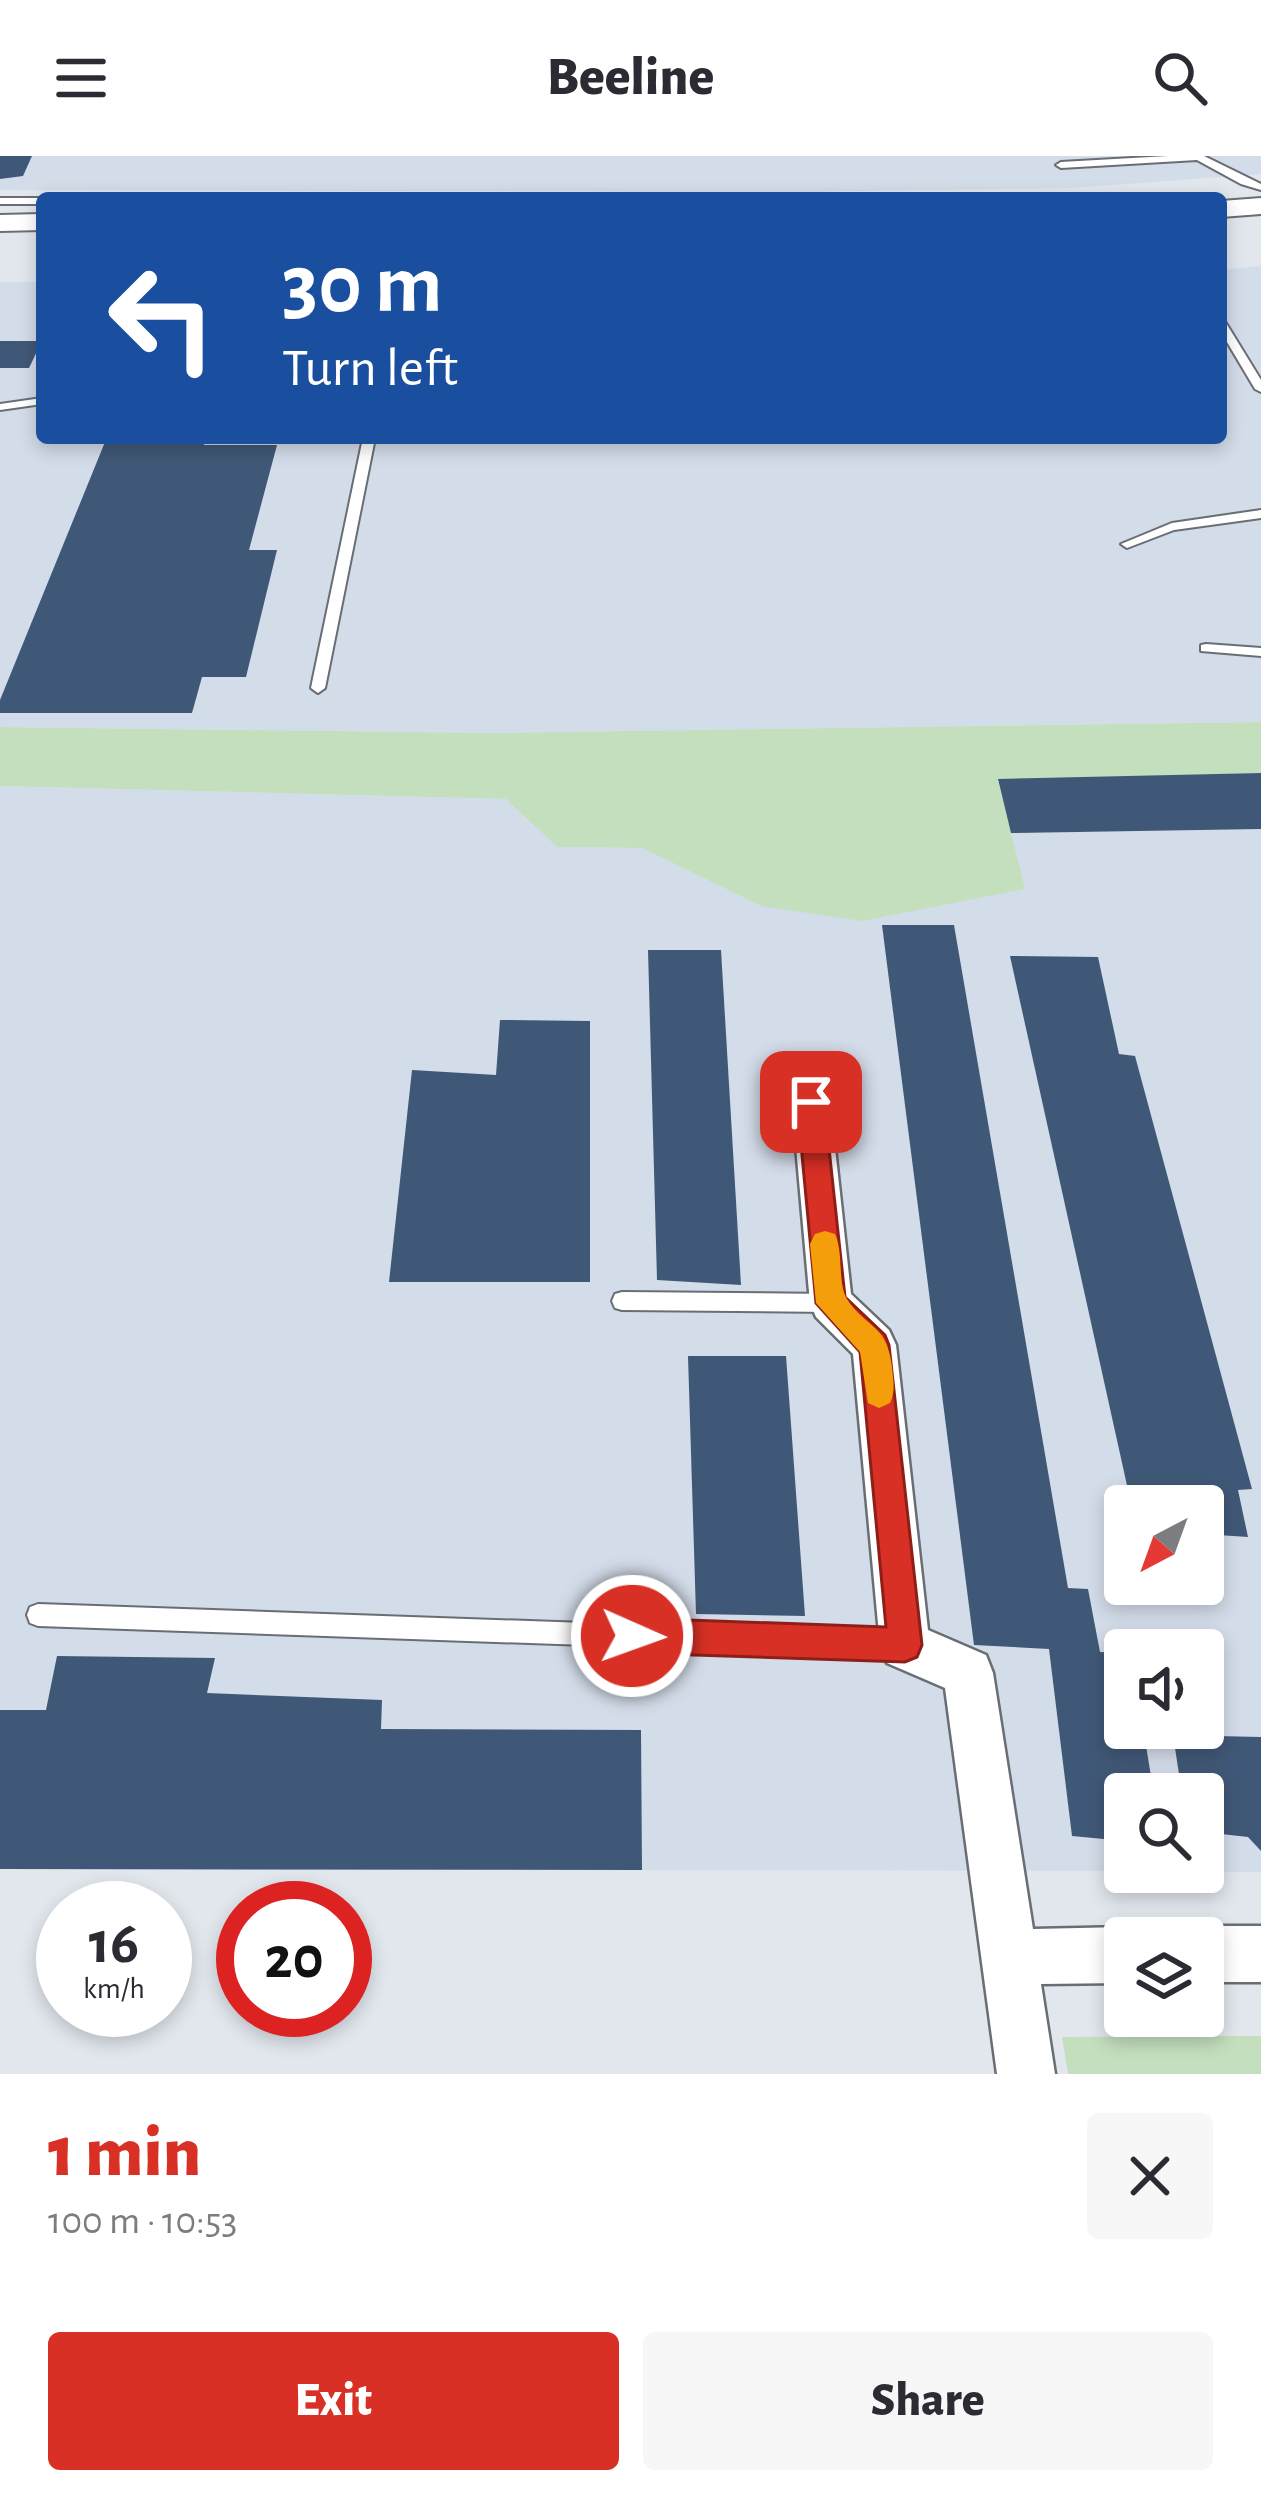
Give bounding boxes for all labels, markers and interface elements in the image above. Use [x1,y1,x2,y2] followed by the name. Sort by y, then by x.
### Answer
[48,45,114,111] icon: menu
[1147,45,1213,111] icon: search
[547,51,714,105] text: Beeline
[84,240,240,396] icon: left
[282,244,442,328] text: 30 m
[282,342,458,396] text: Turn left
[760,1051,862,1153] pin
[778,1069,844,1135] icon: arrive
[1104,1485,1224,1605] north arrow
[1104,1485,1224,2037] map controls
[569,1573,695,1699] position arrow
[1104,1629,1224,1749] button: sound
[1104,1773,1224,1893] button: search
[216,1881,372,2037] speed limit sign: 20
[89,1914,139,1974] text: 16
[1104,1917,1224,2037] button: layers
[83,1974,145,2004] text: km/h
[1087,2113,1213,2239] button: close
[48,2117,201,2189] text: 1 min
[48,2202,237,2241] text: 100 m · 10:53
[48,2332,619,2470] button: Exit
[643,2332,1213,2470] button: Share

